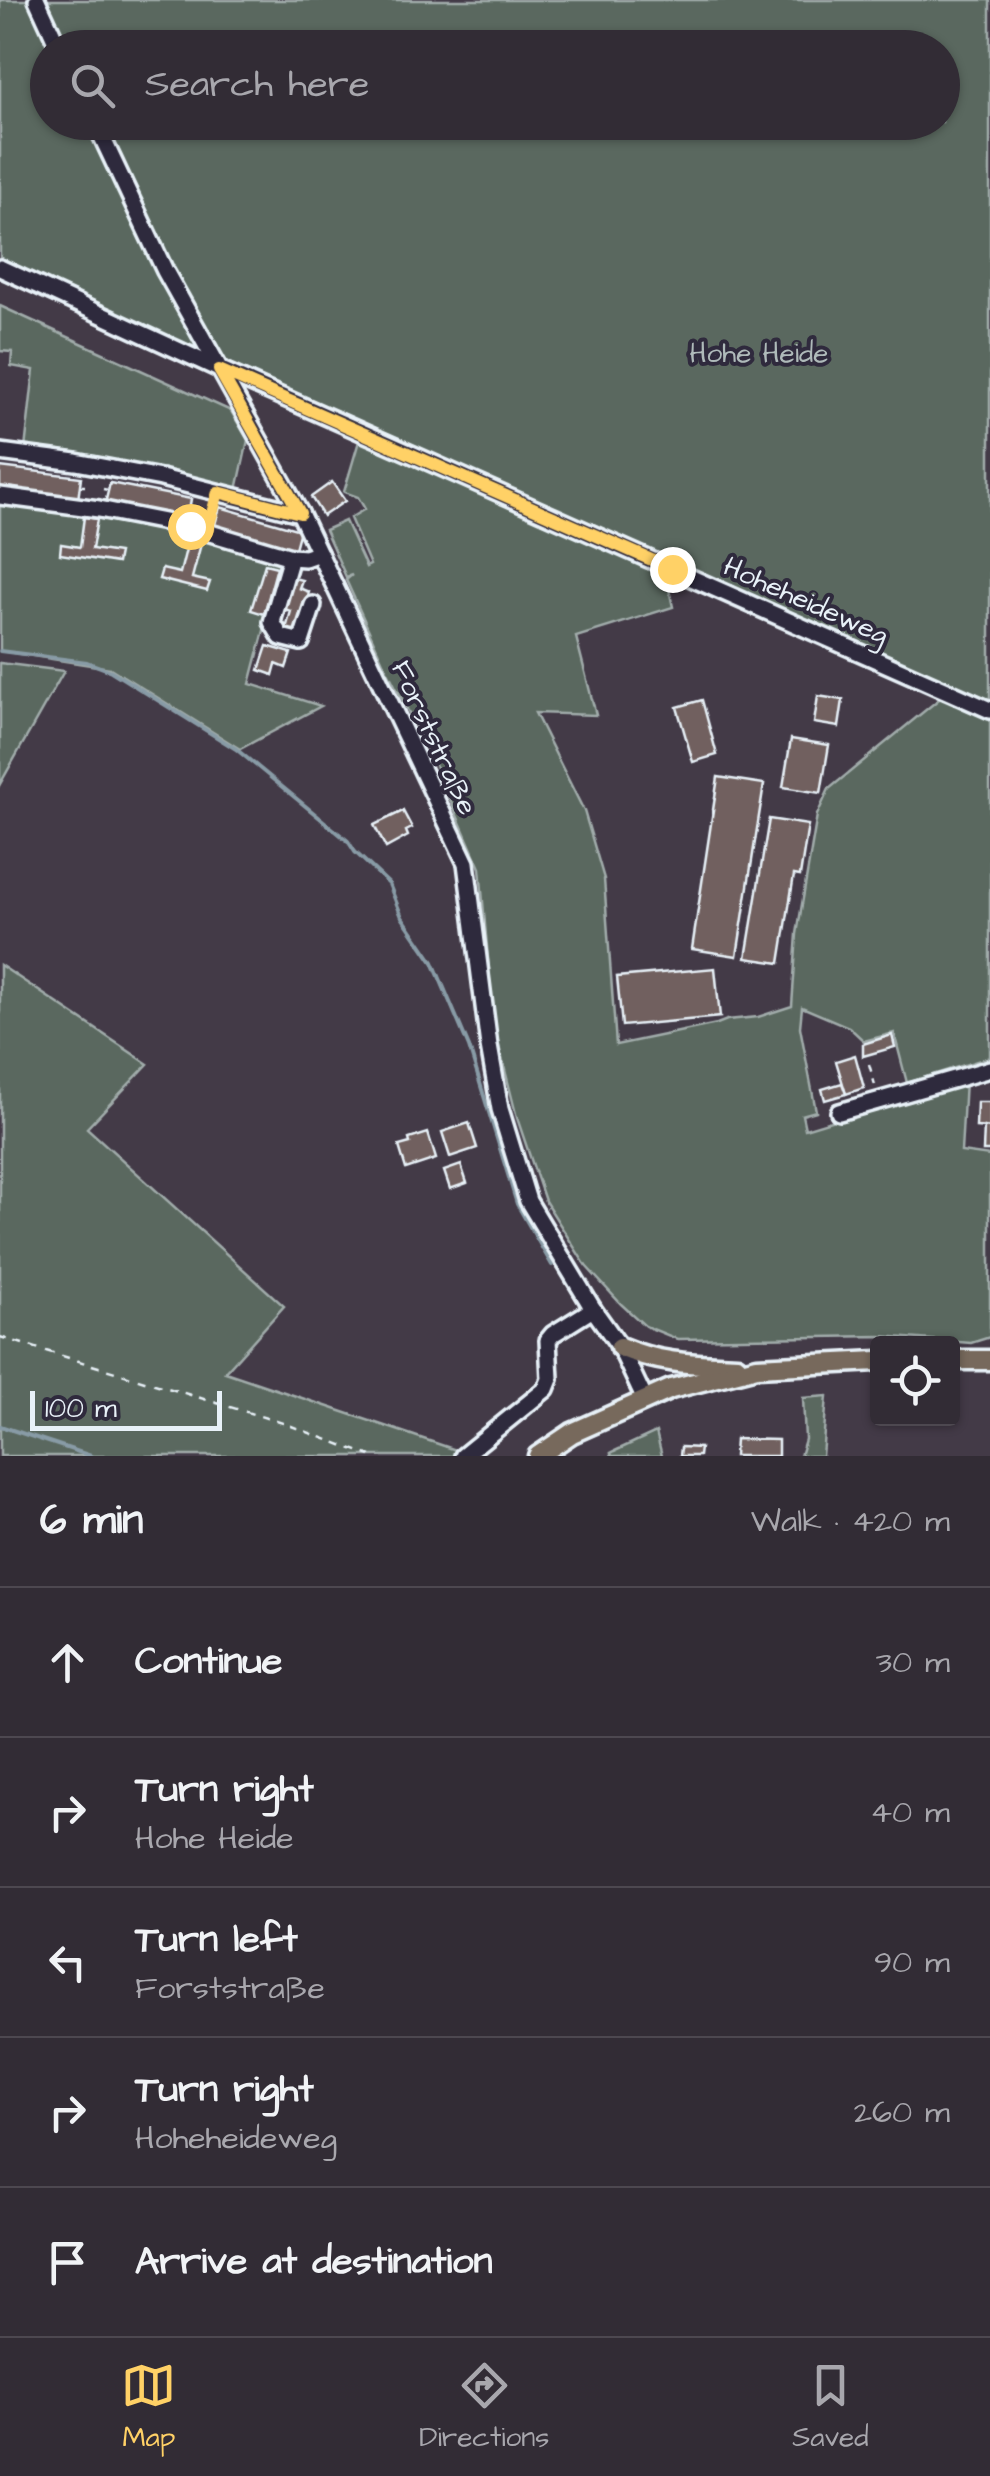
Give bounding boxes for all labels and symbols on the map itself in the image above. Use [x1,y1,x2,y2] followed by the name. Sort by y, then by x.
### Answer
[690,334,828,373] park label: Hohe Heide
[168,504,214,550] route start
[650,547,696,593] route end
[717,547,895,656] street label: Hoheheideweg
[381,654,487,822] street label: Forststraße
[30,1386,222,1430] scale bar

